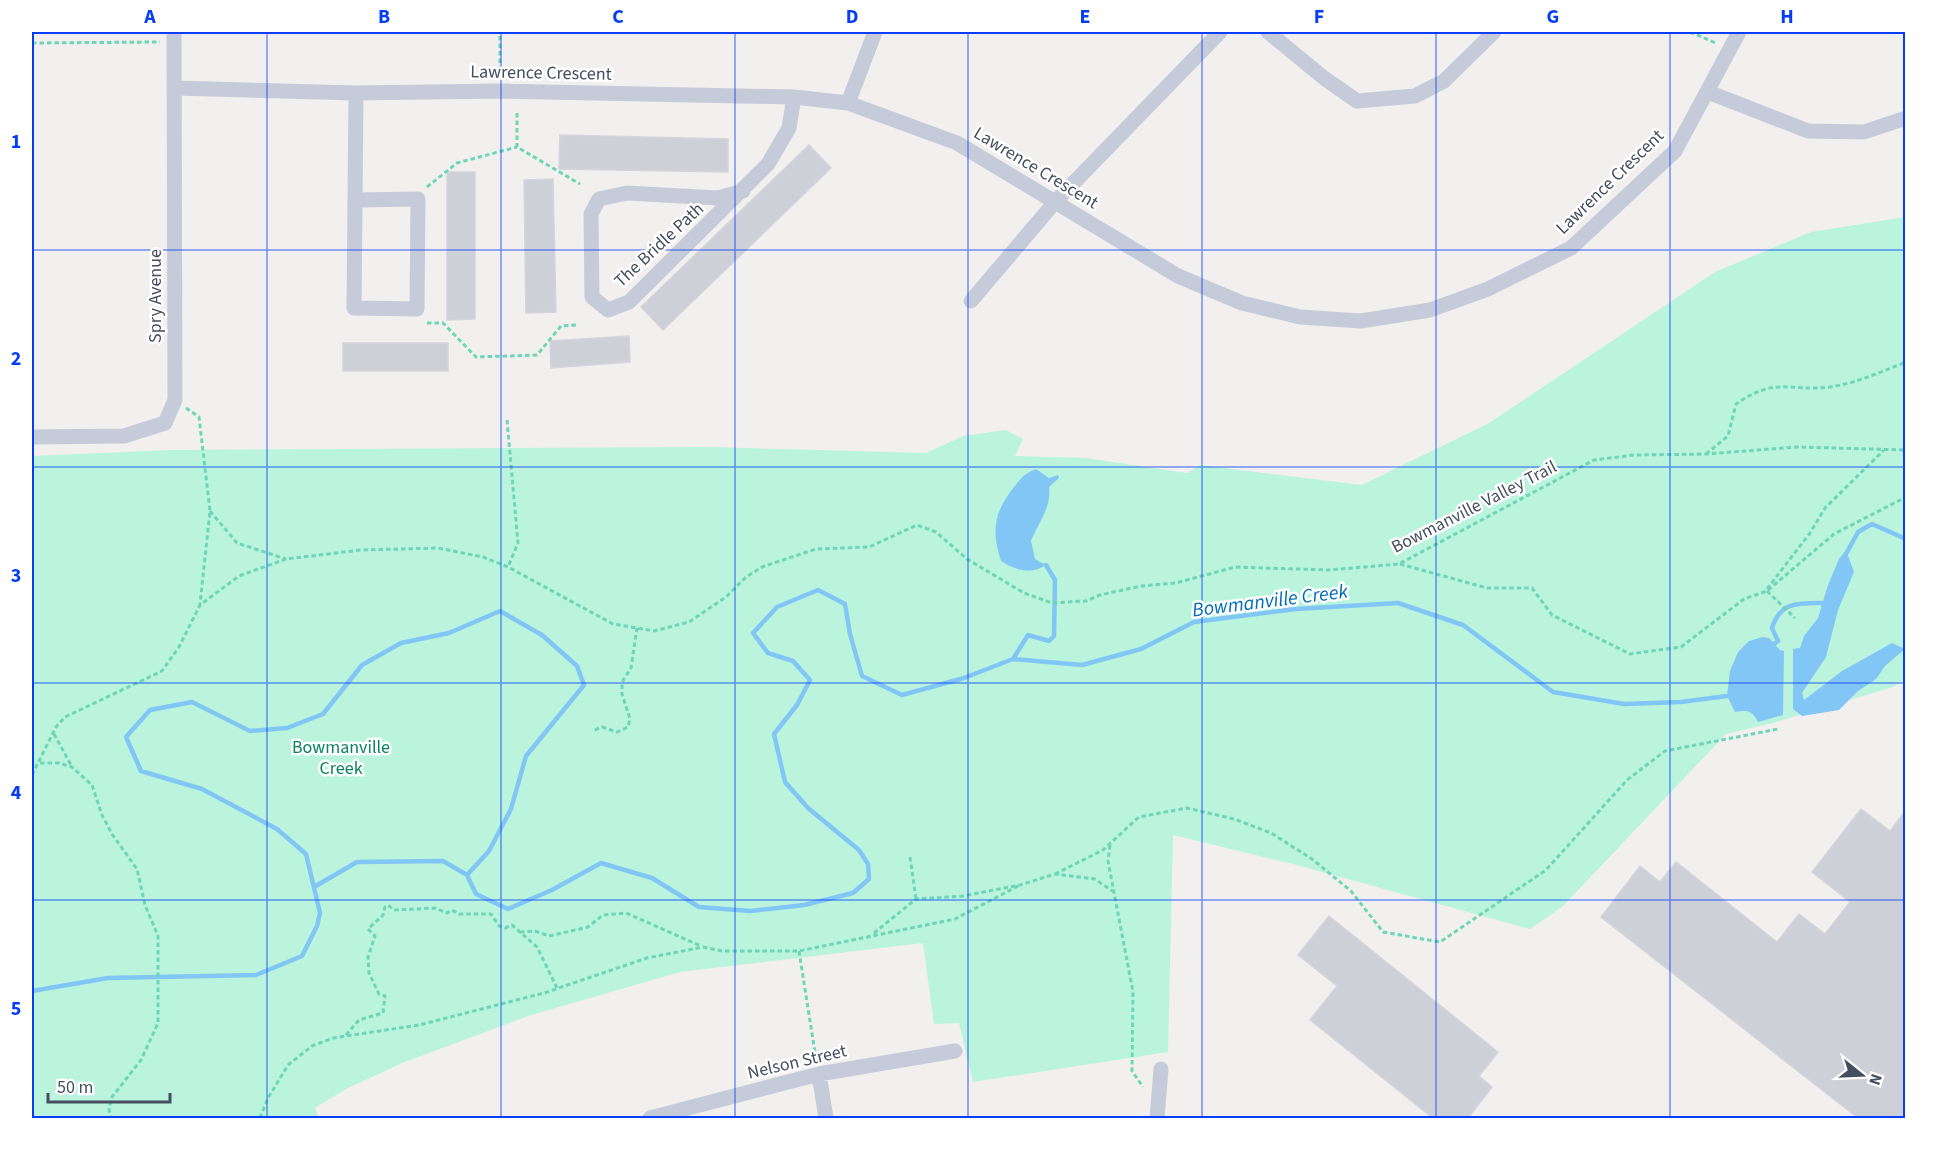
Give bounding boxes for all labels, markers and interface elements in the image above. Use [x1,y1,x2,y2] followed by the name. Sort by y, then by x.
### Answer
[143,3,156,31] text: A
[378,3,390,31] text: B
[612,3,624,31] text: C
[846,3,858,31] text: D
[1080,3,1090,31] text: E
[1314,3,1324,31] text: F
[1547,3,1559,31] text: G
[1780,3,1794,31] text: H
[470,59,612,87] street label: Lawrence Crescent
[969,121,1103,215] street label: Lawrence Crescent
[1550,124,1670,240] street label: Lawrence Crescent
[11,128,21,156] text: 1
[609,197,709,293] street label: The Bridle Path
[143,249,168,343] street label: Spry Avenue
[11,345,21,373] text: 2
[1387,454,1561,560] street label: Bowmanville Valley Trail
[11,562,21,590] text: 3
[1191,578,1350,624] water label: Bowmanville Creek
[292,735,390,781] park label: Bowmanville Creek
[11,779,22,807] text: 4
[11,995,21,1023] text: 5
[745,1038,849,1086] street label: Nelson Street
[1832,1045,1892,1105] north arrow
[48,1066,170,1104] scale bar
[1863,1071,1887,1088] text: N
[57,1075,93,1100] text: 50 m

